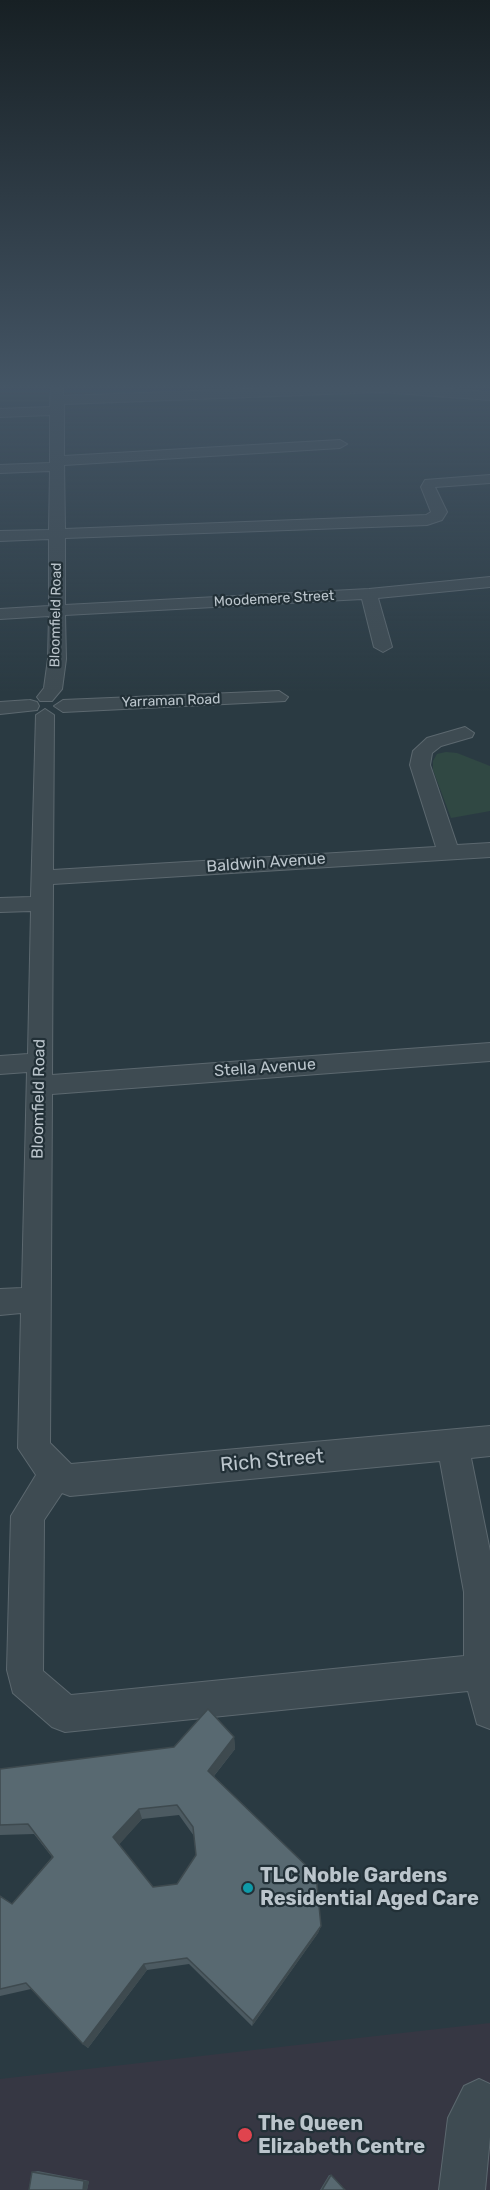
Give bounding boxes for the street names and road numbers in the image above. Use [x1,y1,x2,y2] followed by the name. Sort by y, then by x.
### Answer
[47,562,65,668] street label: Bloomfield Road
[213,587,335,611] street label: Moodemere Street
[121,691,221,711] street label: Yarraman Road
[206,849,326,877] street label: Baldwin Avenue
[28,1039,50,1159] street label: Bloomfield Road
[214,1055,316,1081] street label: Stella Avenue
[219,1445,325,1477] street label: Rich Street

